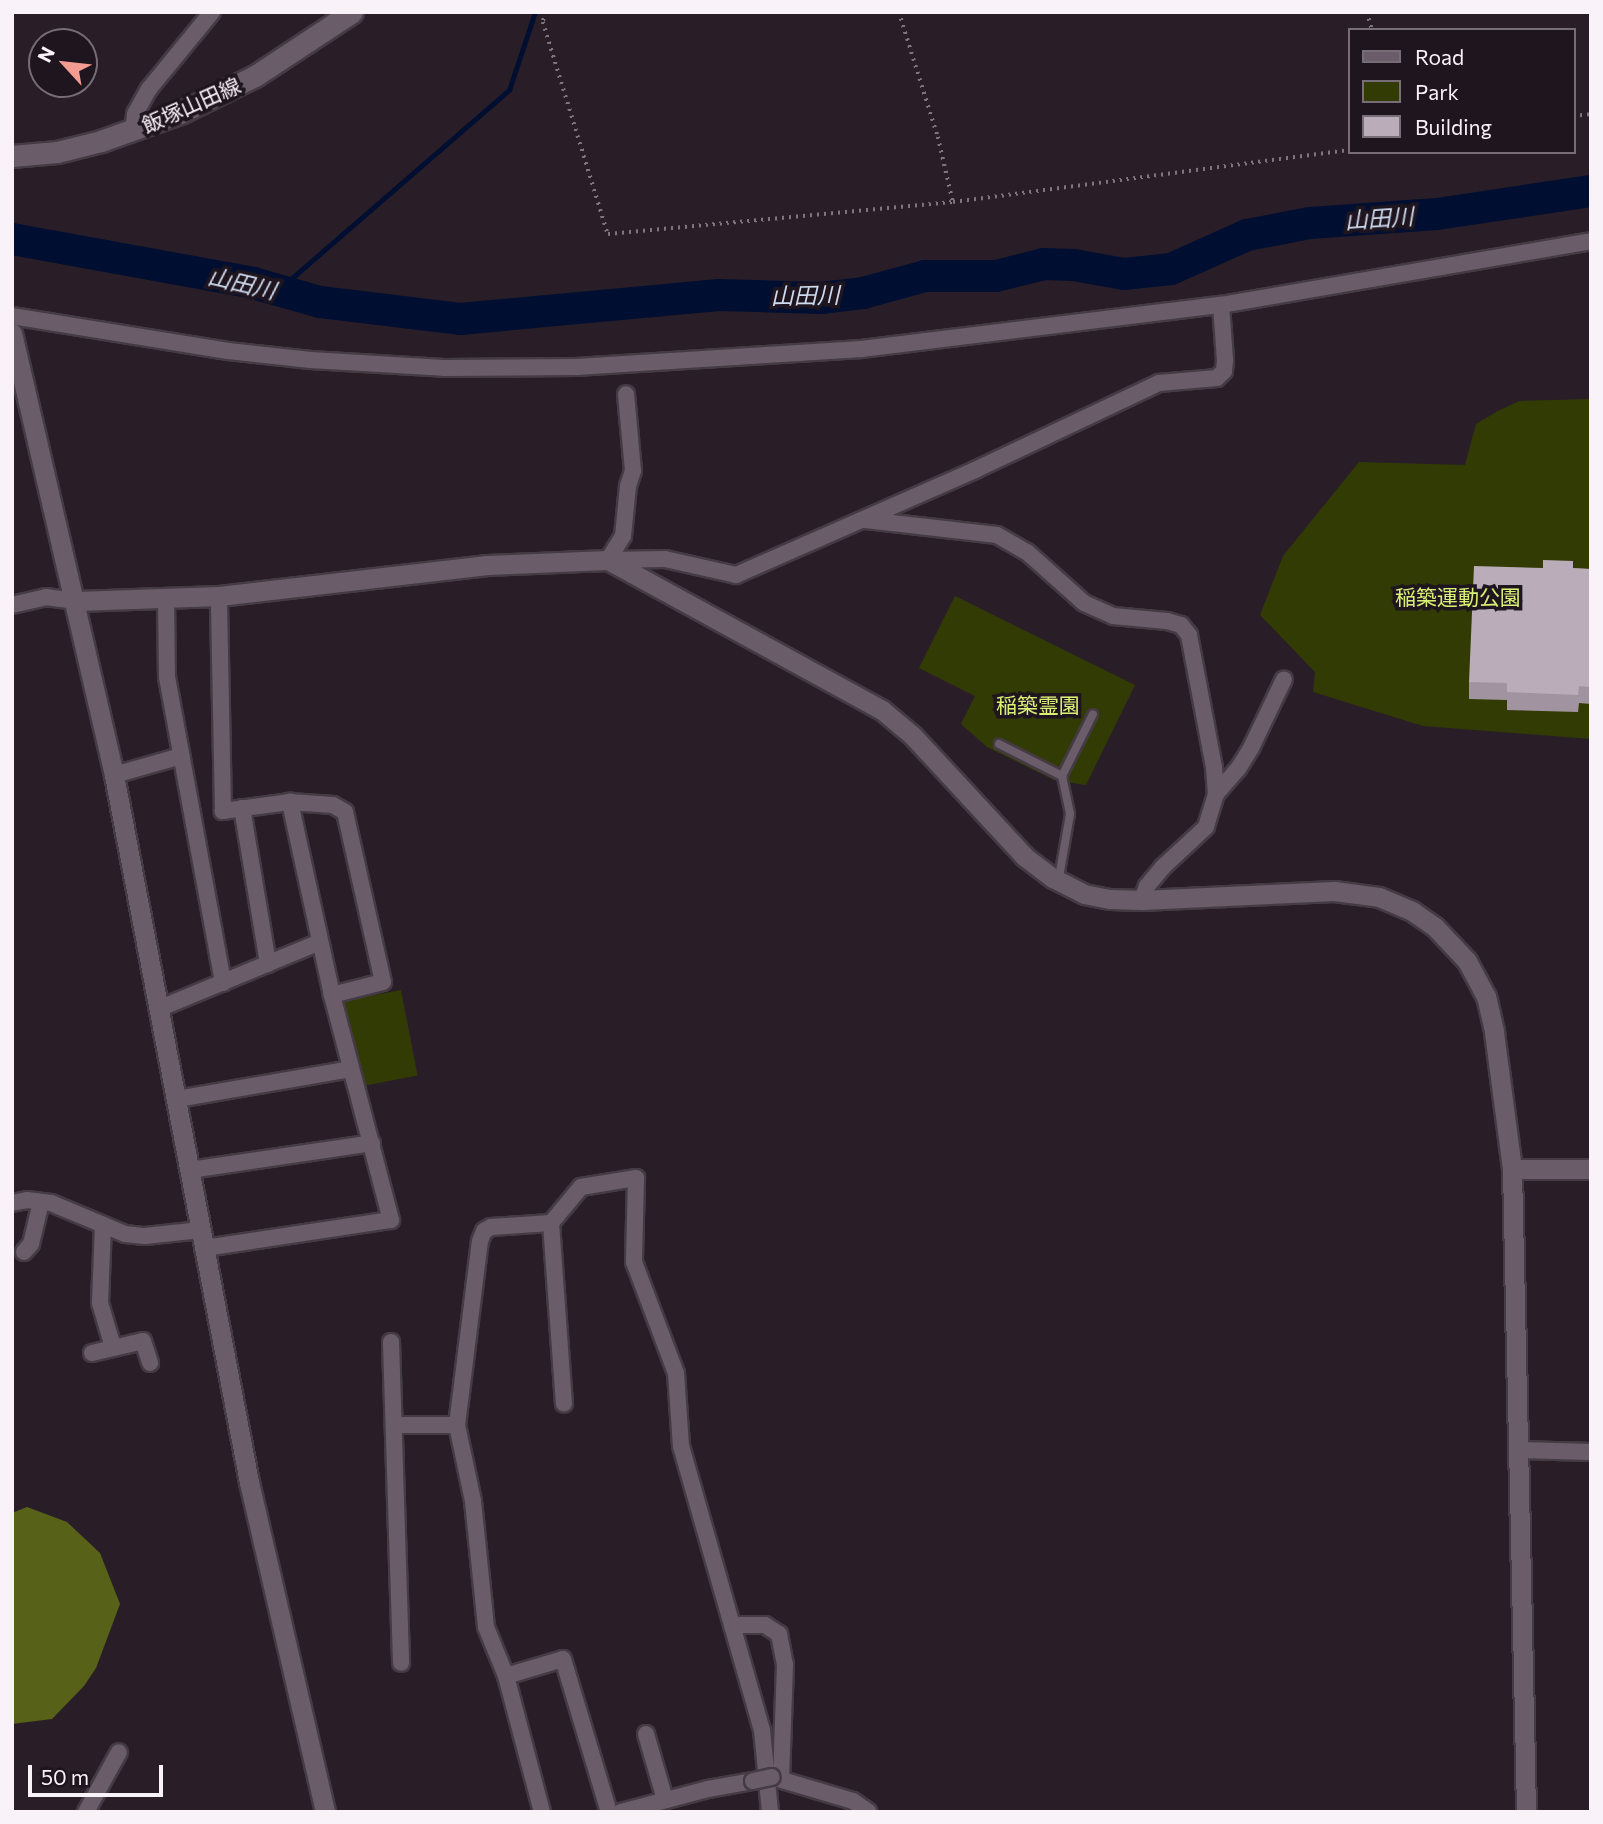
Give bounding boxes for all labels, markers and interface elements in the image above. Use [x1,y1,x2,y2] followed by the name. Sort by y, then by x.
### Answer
[28,28,98,98] north arrow
[1348,28,1575,154] legend
[32,43,59,66] text: N
[1415,44,1464,69] text: Road
[138,72,244,138] street label: 飯塚山田線
[1415,79,1459,104] text: Park
[1415,114,1492,139] text: Building
[1344,202,1414,234] water label: 山田川
[205,262,279,304] water label: 山田川
[770,281,840,309] water label: 山田川
[1395,584,1521,610] park label: 稲築運動公園
[996,692,1080,718] park label: 稲築霊園
[32,1750,166,1794] scale bar
[41,1764,89,1789] text: 50 m

